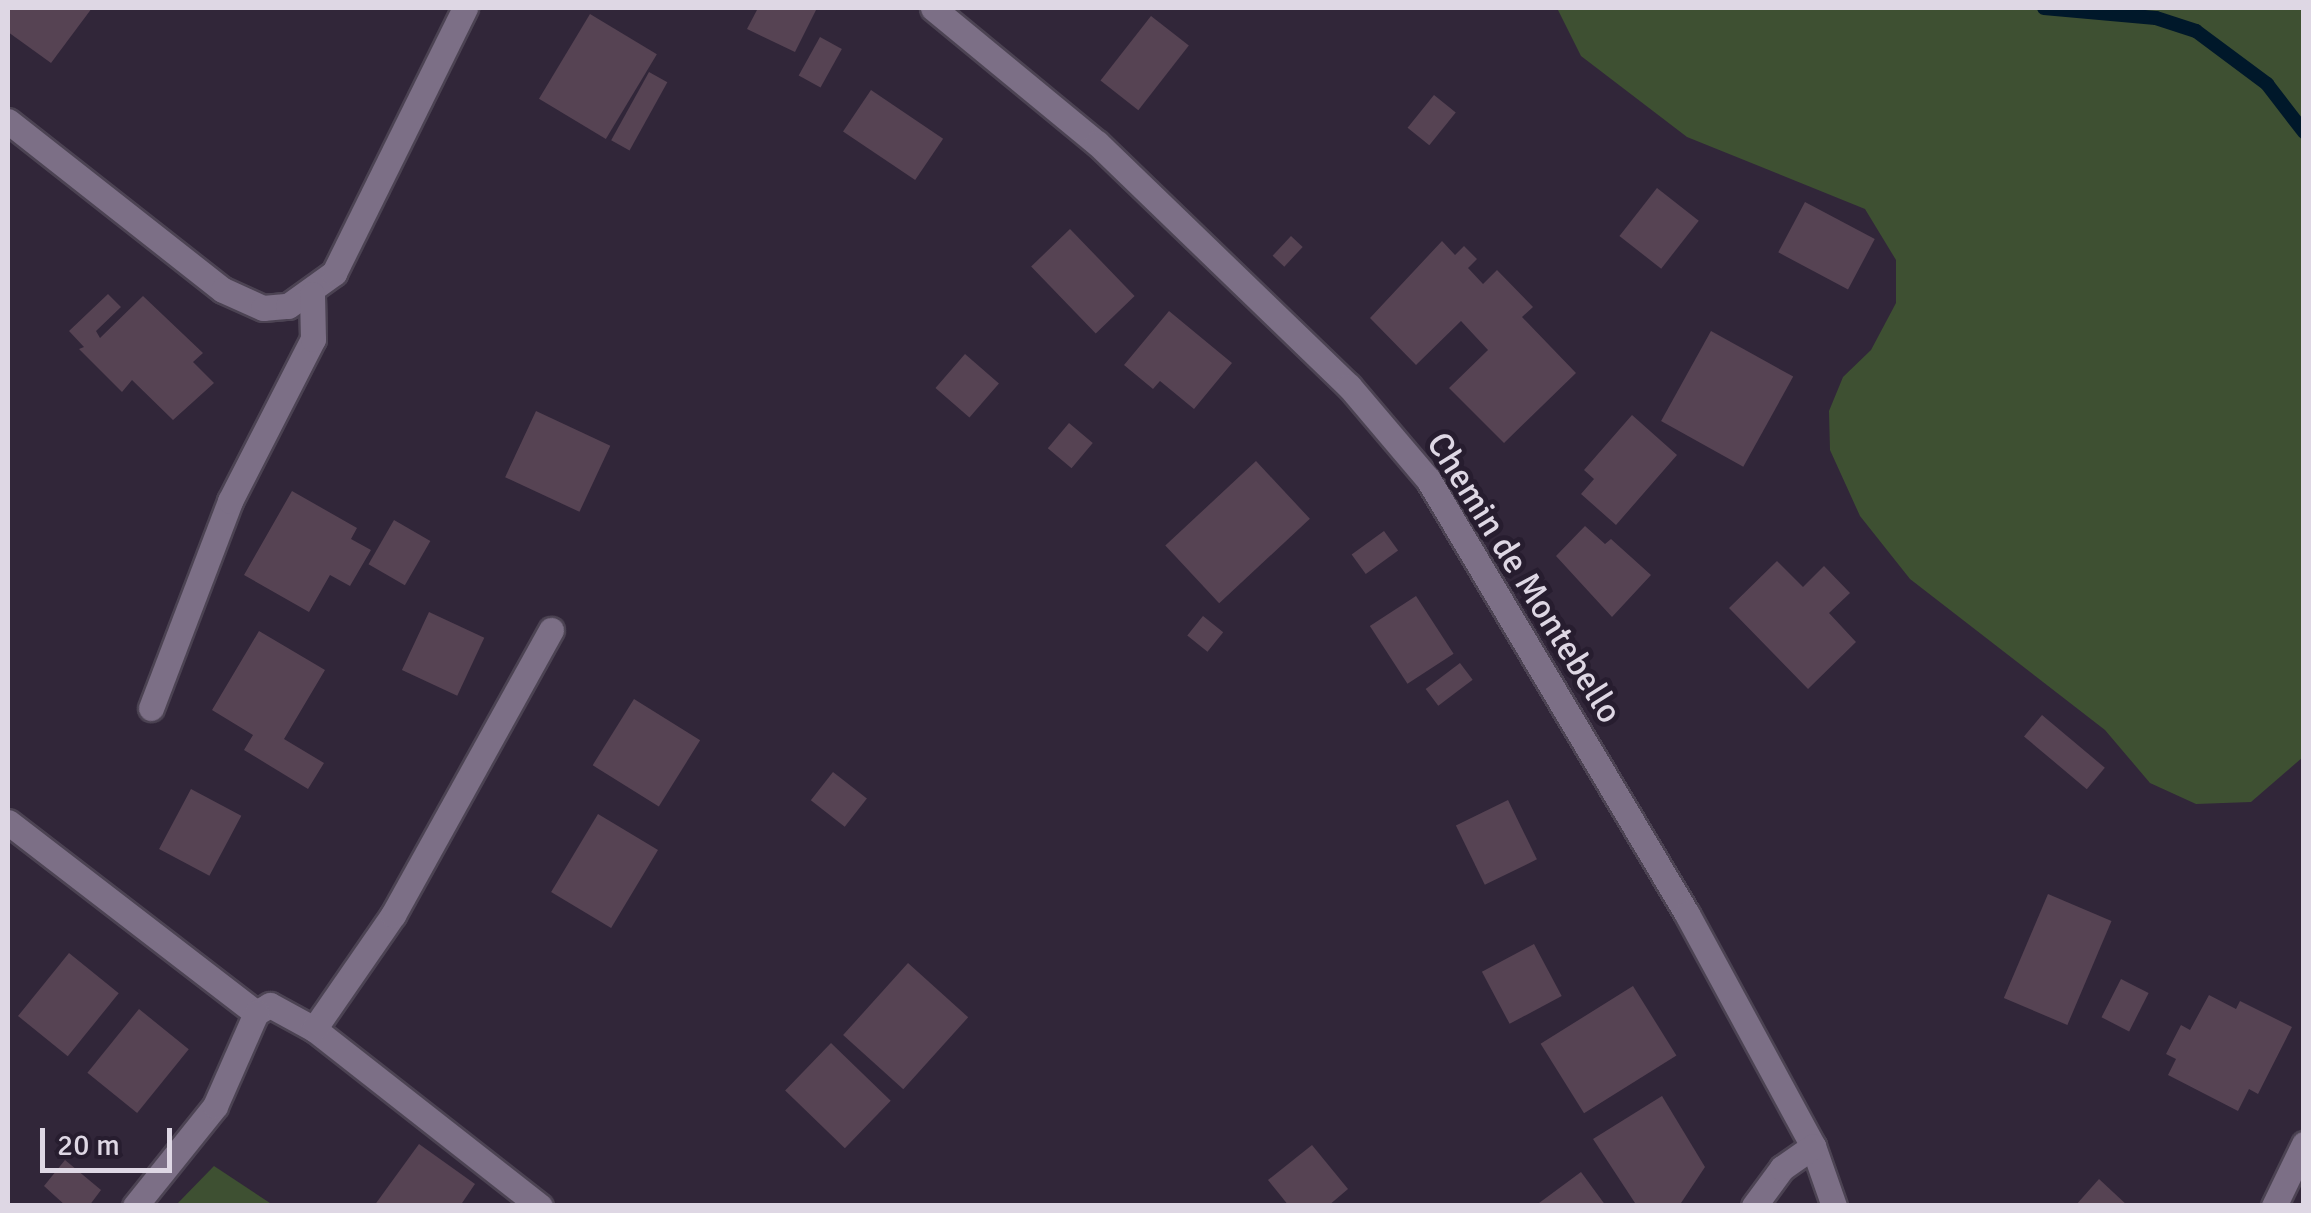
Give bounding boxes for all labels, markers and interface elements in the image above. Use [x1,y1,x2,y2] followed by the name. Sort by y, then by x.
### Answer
[1418,425,1630,731] street label: Chemin de Montebello
[45,1108,178,1170] scale bar
[57,1127,120,1164] text: 20 m

